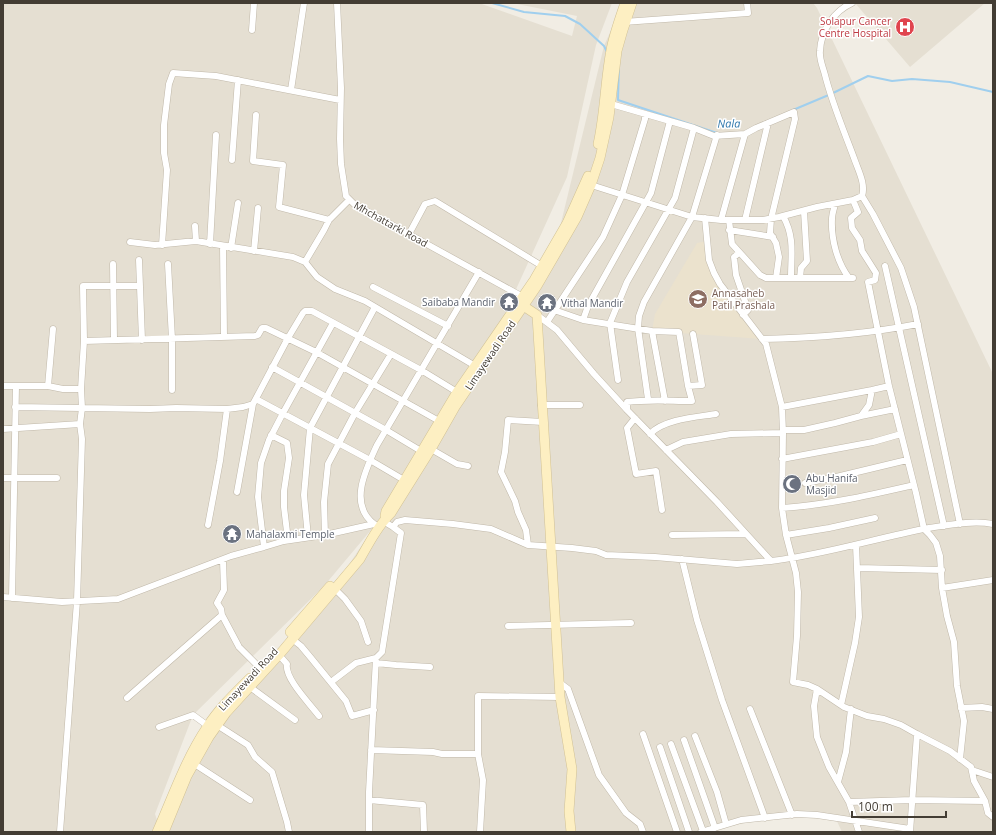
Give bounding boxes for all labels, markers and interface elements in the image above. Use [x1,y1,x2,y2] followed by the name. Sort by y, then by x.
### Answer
[819,14,891,40] place label: Solapur Cancer Centre Hospital
[894,16,916,38] hospital icon: Solapur Cancer Centre Hospital
[717,115,741,131] water label: Nala
[351,198,431,250] street label: Mhchattarki Road
[712,286,775,312] place label: Annasaheb Patil Prashala
[687,288,709,310] school or university icon: Annasaheb Patil Prashala
[498,291,520,313] temple icon: Saibaba Mandir
[536,292,558,314] temple icon: Vithal Mandir
[422,295,495,309] place label: Saibaba Mandir
[561,296,623,310] place label: Vithal Mandir
[461,317,519,393] street label: Limayewadi Road
[806,471,858,497] place label: Abu Hanifa Masjid
[781,473,803,495] mosque icon: Abu Hanifa Masjid
[221,523,243,545] temple icon: Mahalaxmi Temple
[246,527,335,541] place label: Mahalaxmi Temple
[215,644,281,714] street label: Limayewadi Road
[852,793,946,819] scale bar
[858,798,893,815] text: 100 m

